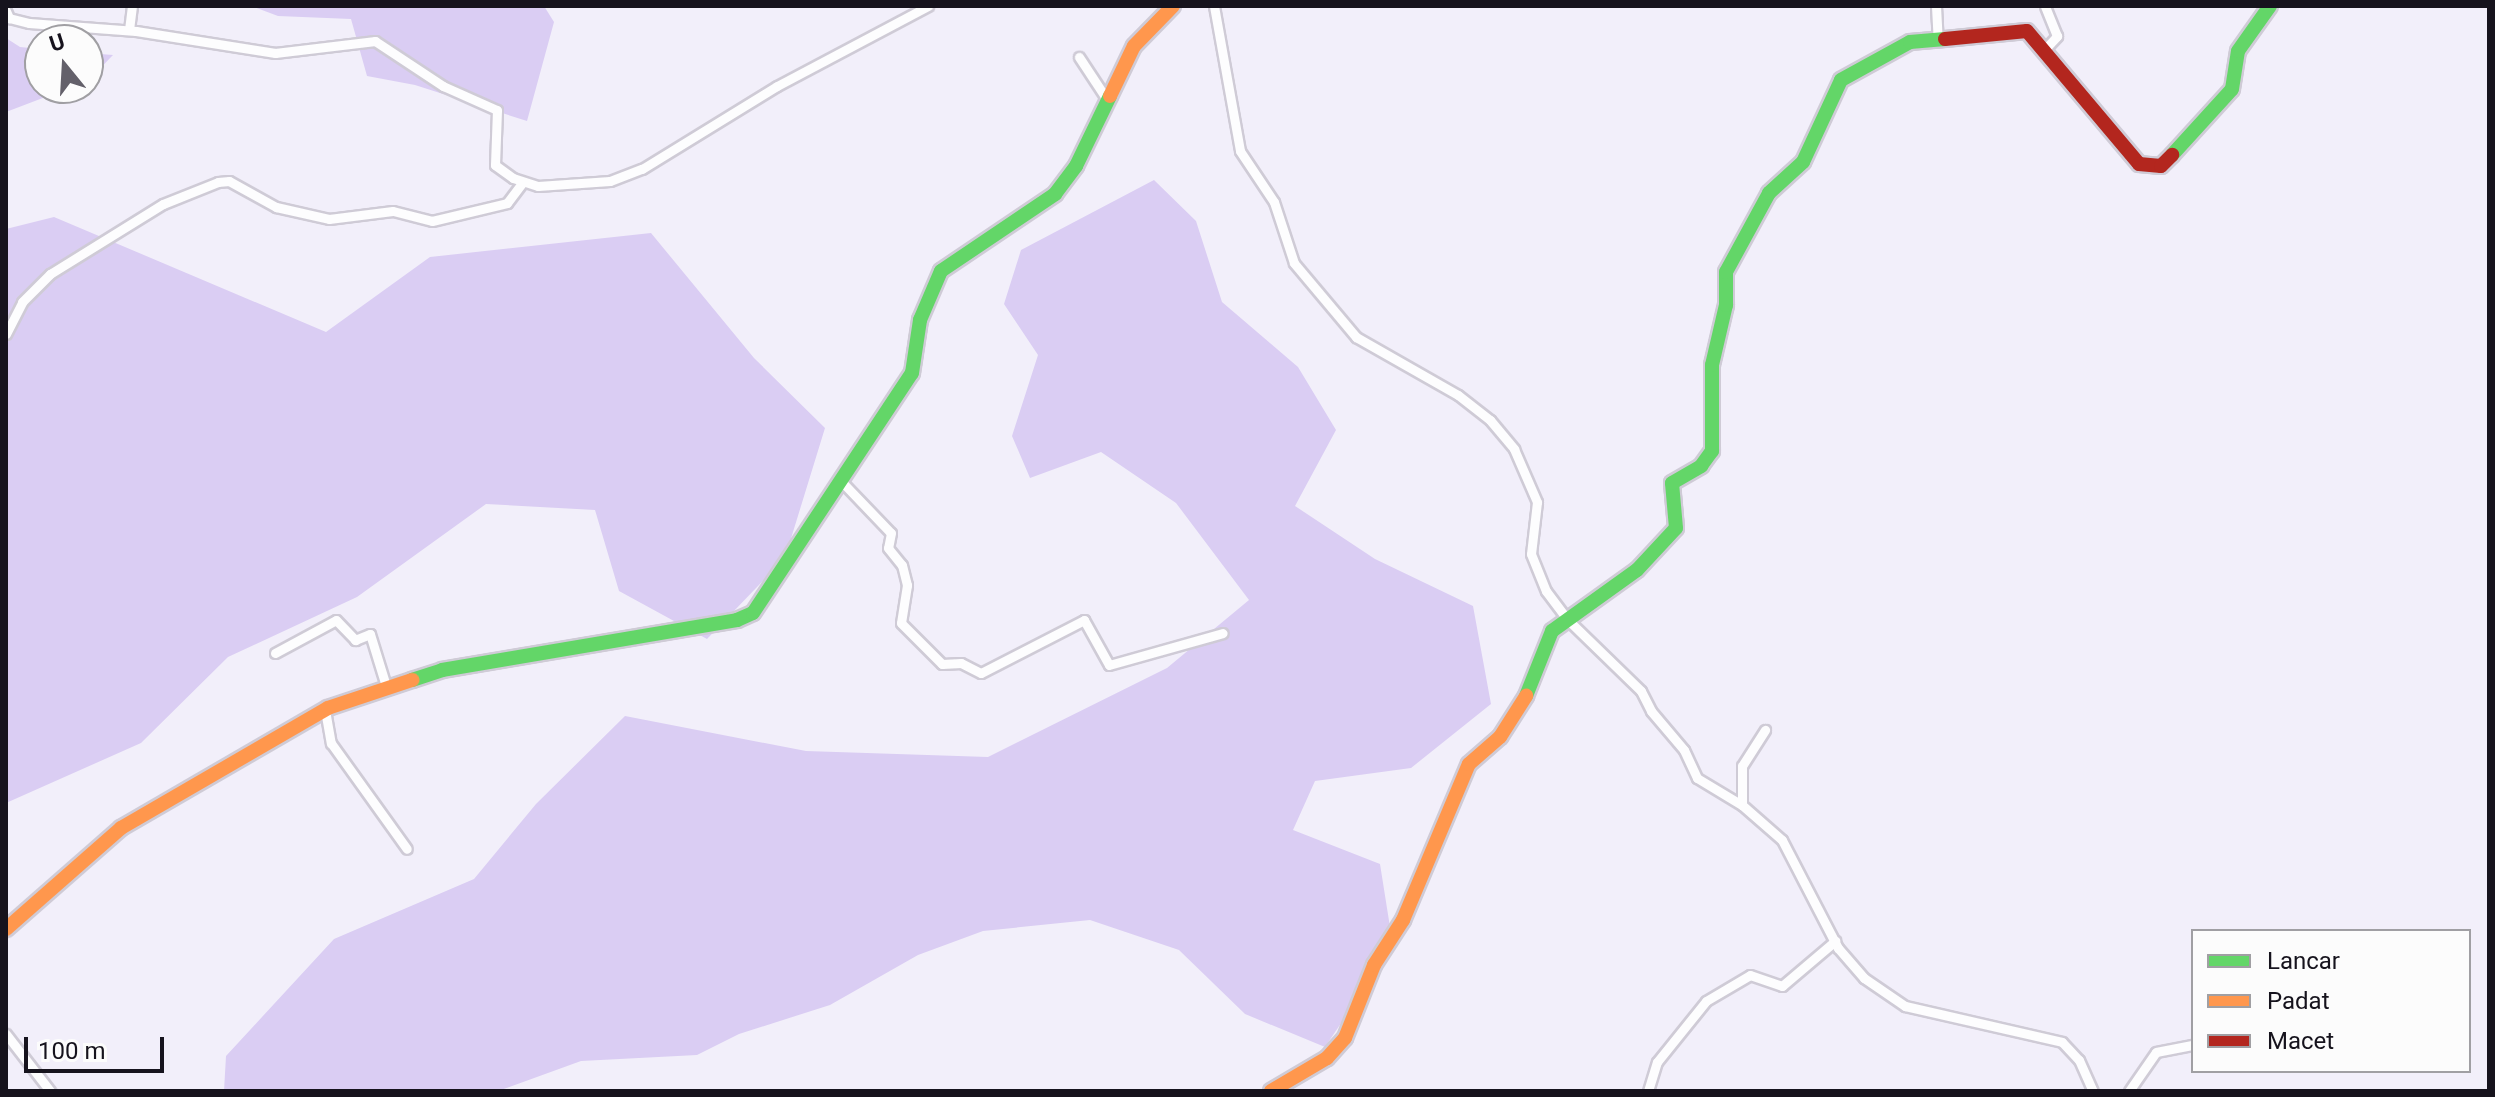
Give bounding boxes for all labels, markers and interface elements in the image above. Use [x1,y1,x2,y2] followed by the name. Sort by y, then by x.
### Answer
[24,24,104,104] north arrow
[46,28,68,57] text: U
[2191,929,2471,1073] legend
[2267,947,2340,975] text: Lancar
[2267,987,2330,1015] text: Padat
[28,1021,168,1071] scale bar
[2267,1027,2334,1055] text: Macet
[38,1037,105,1065] text: 100 m

